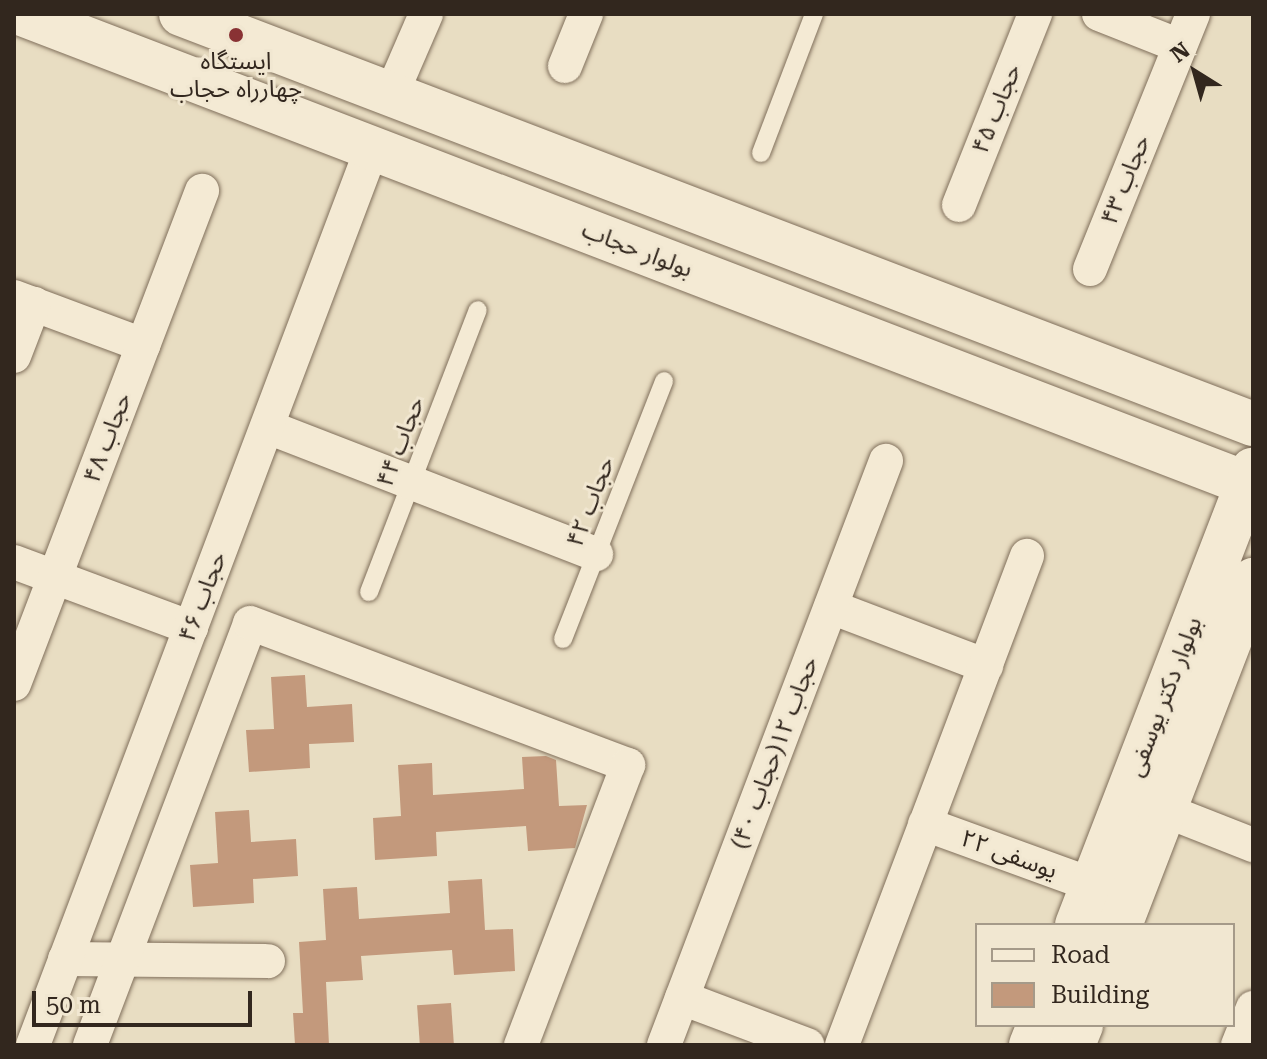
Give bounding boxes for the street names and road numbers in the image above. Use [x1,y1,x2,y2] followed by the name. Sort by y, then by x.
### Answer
[966,60,1028,158] street label: حجاب ۴۵
[1095,131,1157,229] street label: حجاب ۴۳
[578,216,696,284] street label: بولوار حجاب
[78,389,138,487] street label: حجاب ۴۸
[371,393,431,491] street label: حجاب ۴۴
[561,453,621,551] street label: حجاب ۴۲
[173,548,233,646] street label: حجاب ۴۶
[1121,613,1209,781] street label: بولوار دکتر یوسفی
[725,653,825,853] street label: حجاب ۱۲(حجاب ۴۰)
[957,824,1061,886] street label: یوسفی ۲۲

